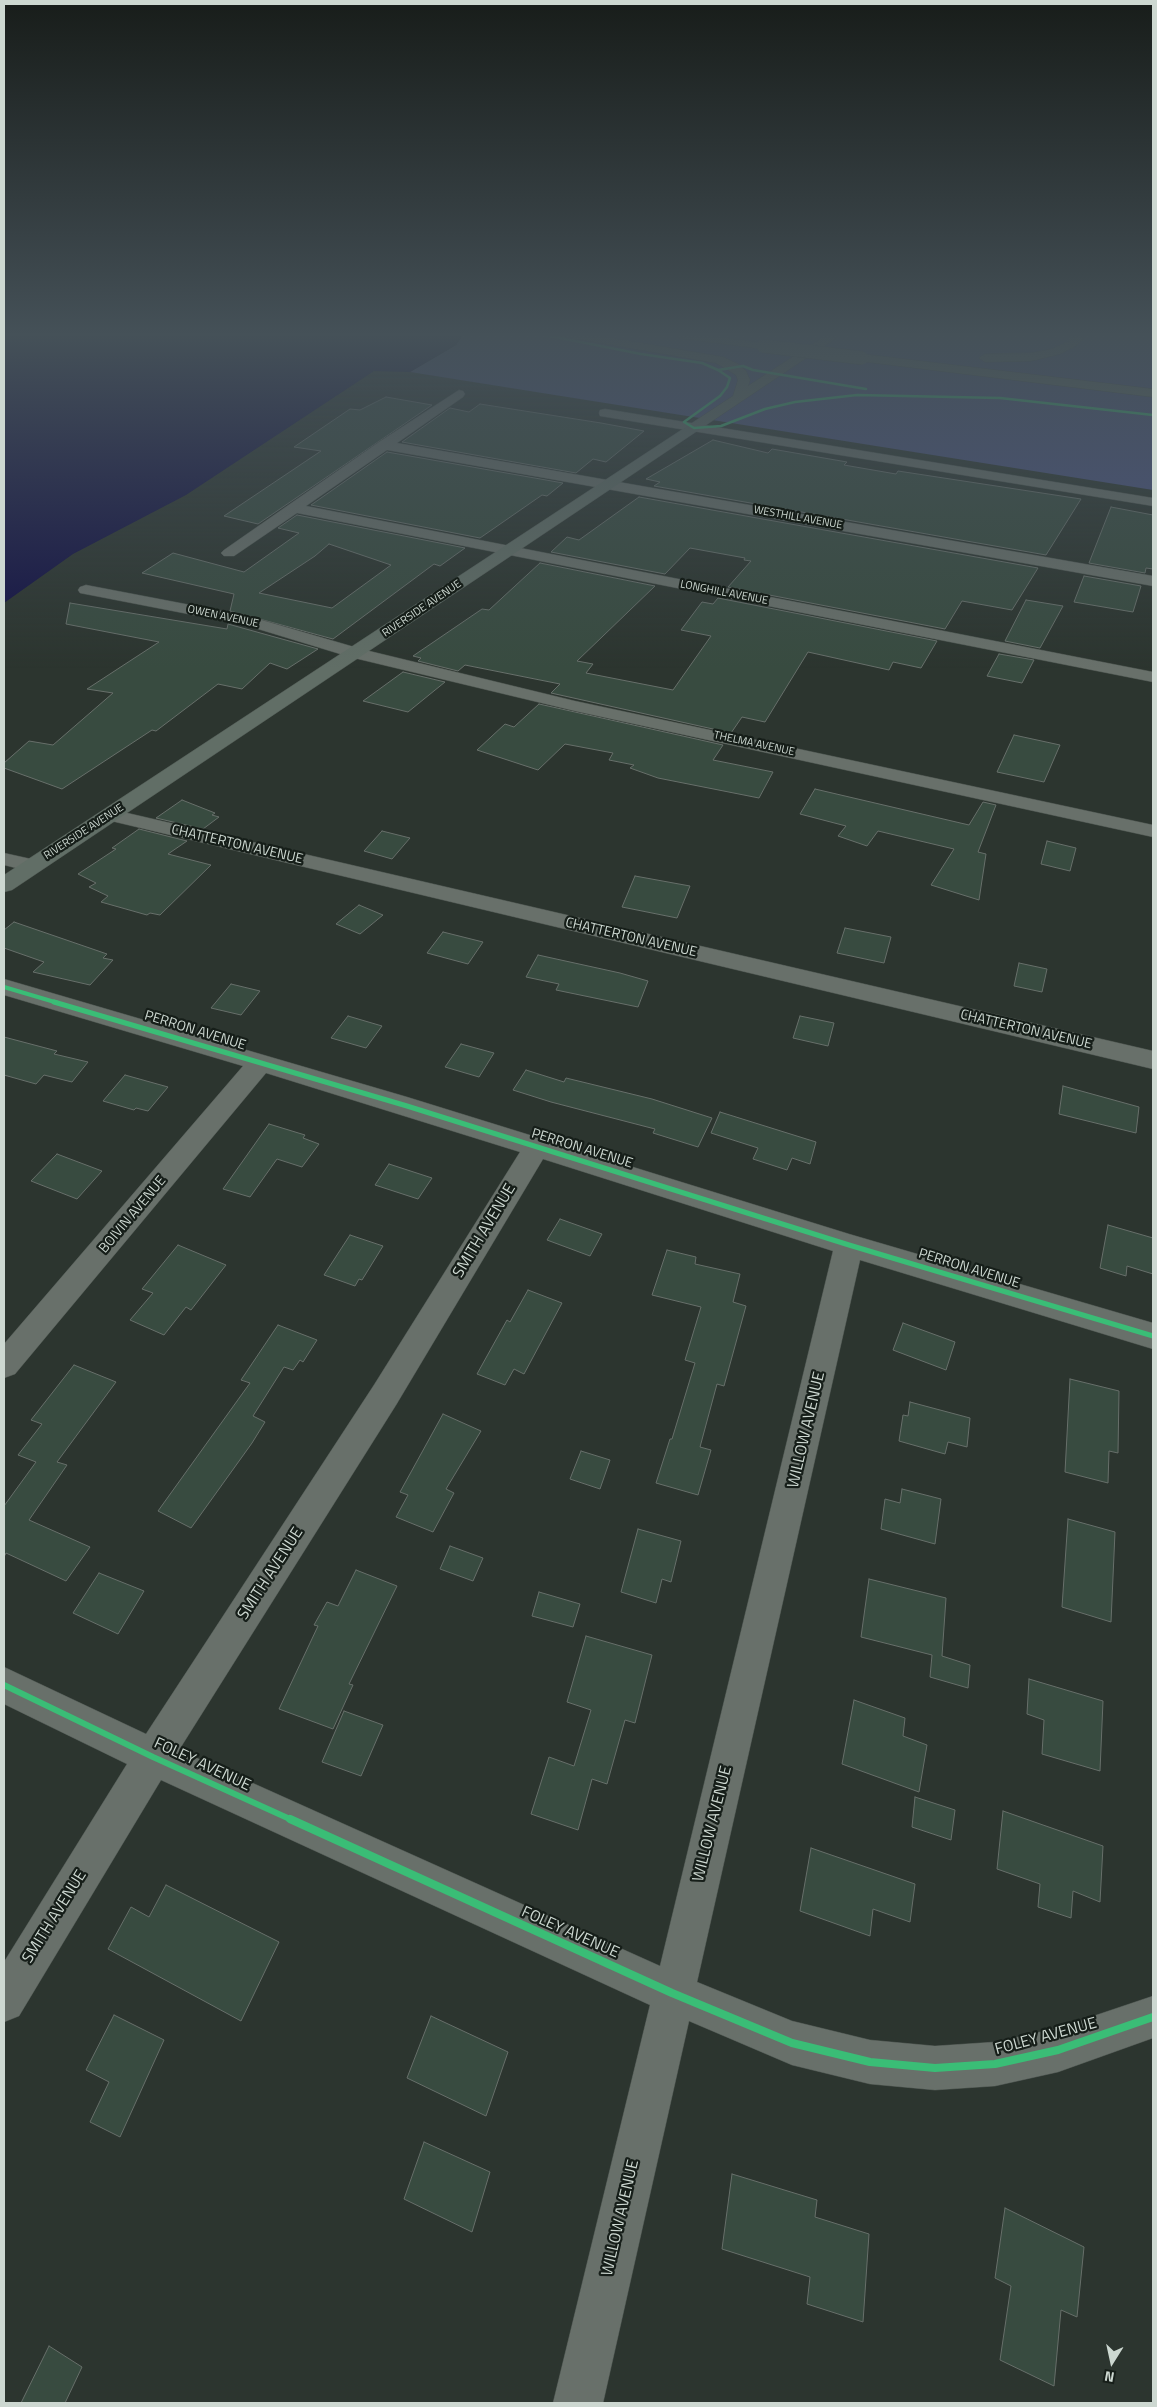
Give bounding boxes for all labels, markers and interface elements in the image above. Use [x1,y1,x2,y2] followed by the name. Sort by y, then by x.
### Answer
[753,504,843,532] street label: WESTHILL AVENUE
[380,578,464,640] street label: RIVERSIDE AVENUE
[679,578,769,608] street label: LONGHILL AVENUE
[186,603,260,631] street label: OWEN AVENUE
[712,729,796,759] street label: THELMA AVENUE
[42,801,126,863] street label: RIVERSIDE AVENUE
[170,822,304,868] street label: CHATTERTON AVENUE
[564,915,698,961] street label: CHATTERTON AVENUE
[959,1007,1093,1053] street label: CHATTERTON AVENUE
[142,1008,248,1054] street label: PERRON AVENUE
[529,1126,635,1172] street label: PERRON AVENUE
[96,1173,170,1257] street label: BOIVIN AVENUE
[449,1181,521,1281] street label: SMITH AVENUE
[916,1246,1022,1292] street label: PERRON AVENUE
[784,1370,830,1490] street label: WILLOW AVENUE
[234,1524,308,1624] street label: SMITH AVENUE
[151,1734,253,1796] street label: FOLEY AVENUE
[689,1764,737,1884] street label: WILLOW AVENUE
[19,1867,91,1967] street label: SMITH AVENUE
[518,1903,622,1963] street label: FOLEY AVENUE
[993,2014,1099,2060] street label: FOLEY AVENUE
[598,2158,644,2278] street label: WILLOW AVENUE
[1087,2337,1137,2387] north arrow
[1103,2366,1116,2388] text: N

